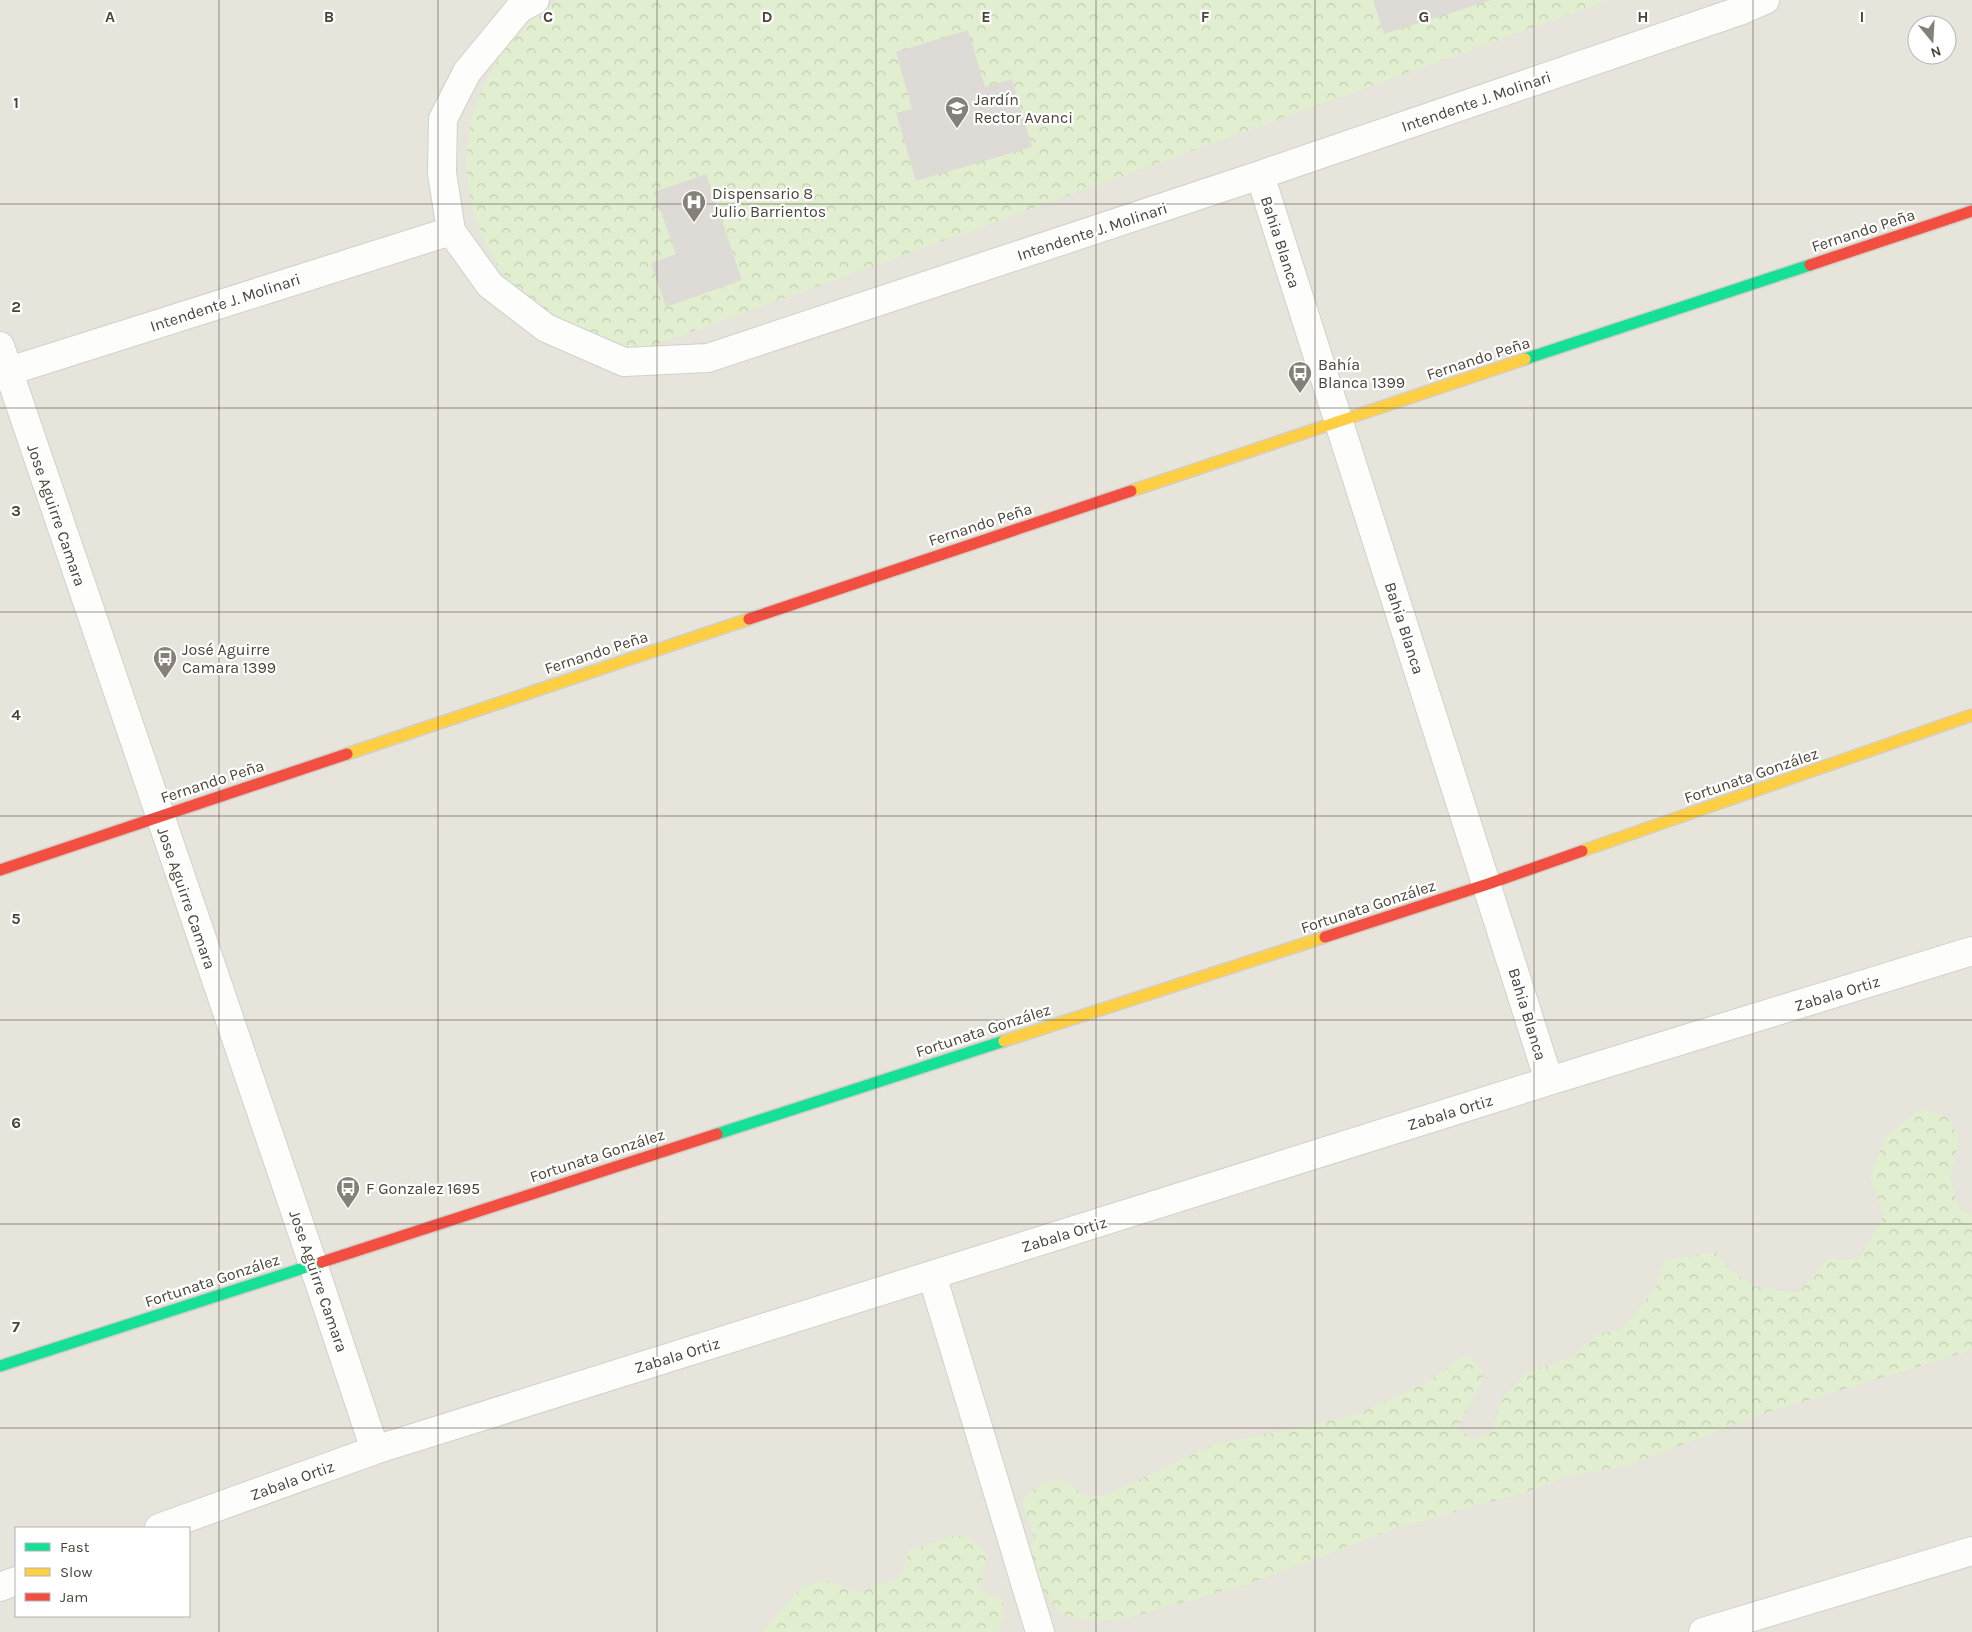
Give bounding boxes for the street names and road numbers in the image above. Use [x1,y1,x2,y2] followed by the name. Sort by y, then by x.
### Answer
[1399,67,1554,136] street label: Intendente J. Molinari
[1257,194,1304,291] street label: Bahia Blanca
[1015,198,1170,265] street label: Intendente J. Molinari
[1809,205,1917,256] street label: Fernando Peña
[148,269,303,336] street label: Intendente J. Molinari
[1424,333,1532,384] street label: Fernando Peña
[23,442,90,589] street label: Jose Aguirre Camara
[926,499,1034,550] street label: Fernando Peña
[1381,580,1428,677] street label: Bahia Blanca
[542,627,650,678] street label: Fernando Peña
[1682,744,1821,807] street label: Fortunata González
[158,756,266,807] street label: Fernando Peña
[153,825,220,972] street label: Jose Aguirre Camara
[1298,876,1438,937] street label: Fortunata González
[1504,966,1551,1063] street label: Bahia Blanca
[1792,972,1882,1015] street label: Zabala Ortiz
[913,1000,1053,1061] street label: Fortunata González
[1405,1091,1495,1134] street label: Zabala Ortiz
[527,1125,667,1186] street label: Fortunata González
[285,1208,352,1355] street label: Jose Aguirre Camara
[1019,1213,1109,1256] street label: Zabala Ortiz
[142,1250,282,1311] street label: Fortunata González
[632,1334,722,1377] street label: Zabala Ortiz
[248,1456,337,1504] street label: Zabala Ortiz

